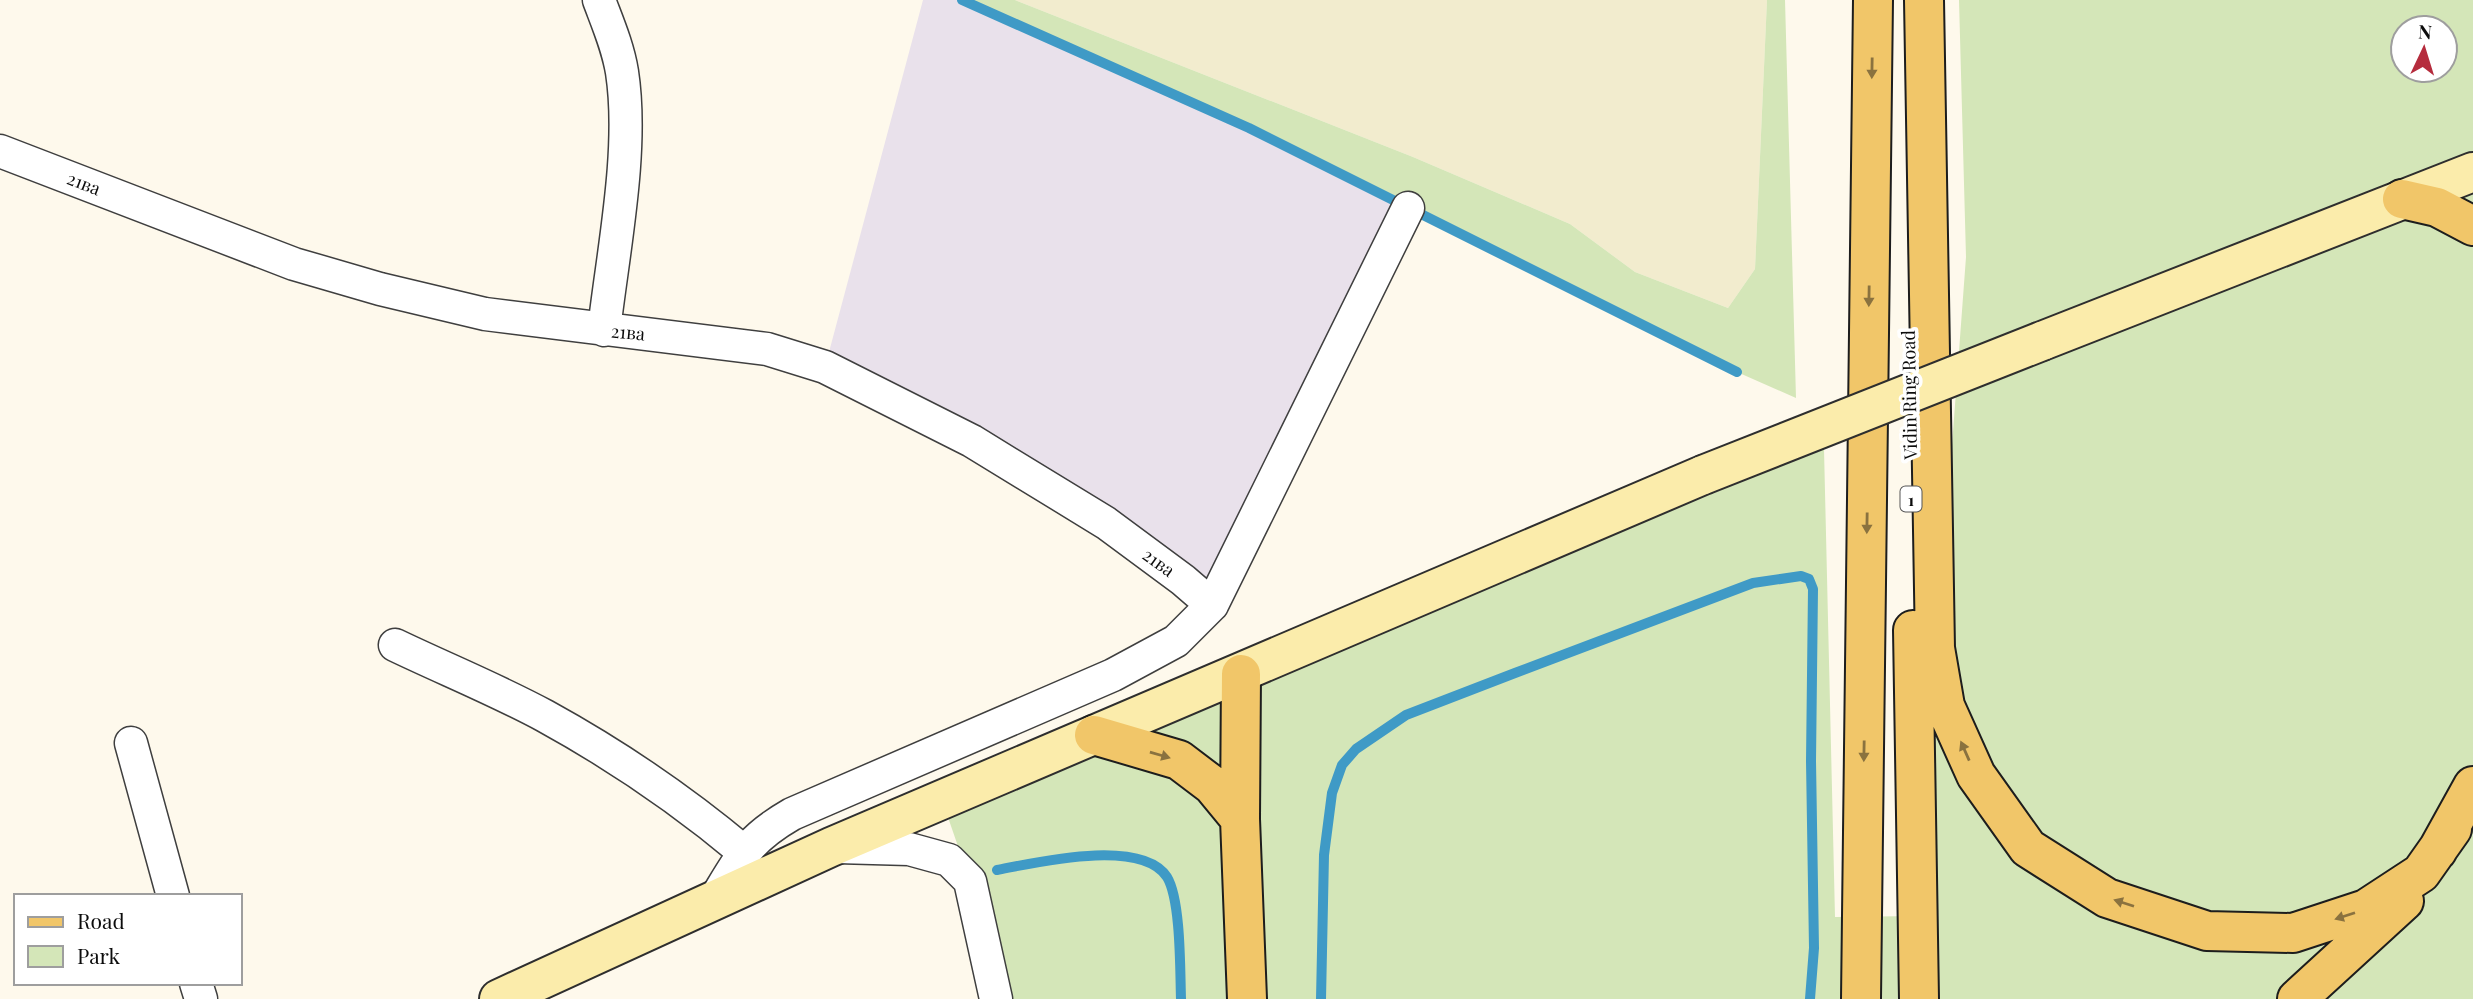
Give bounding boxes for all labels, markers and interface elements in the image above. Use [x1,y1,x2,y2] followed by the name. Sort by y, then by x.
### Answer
[2389,14,2459,84] north arrow
[2418,18,2433,45] text: N
[1866,57,1878,79] one-way arrow
[64,166,104,200] street label: 21ва
[1863,285,1875,307] one-way arrow
[610,319,646,345] street label: 21ва
[1896,330,1922,461] street label: Vidin Ring Road
[1900,486,1922,512] road number: 1
[1861,512,1873,534] one-way arrow
[1138,542,1180,582] street label: 21ва
[1858,740,1870,762] one-way arrow
[1959,741,1971,761] one-way arrow
[1149,750,1170,760] one-way arrow
[14,894,242,985] legend
[2113,898,2134,908] one-way arrow
[77,906,125,934] text: Road
[2334,911,2355,922] one-way arrow
[77,941,121,969] text: Park

